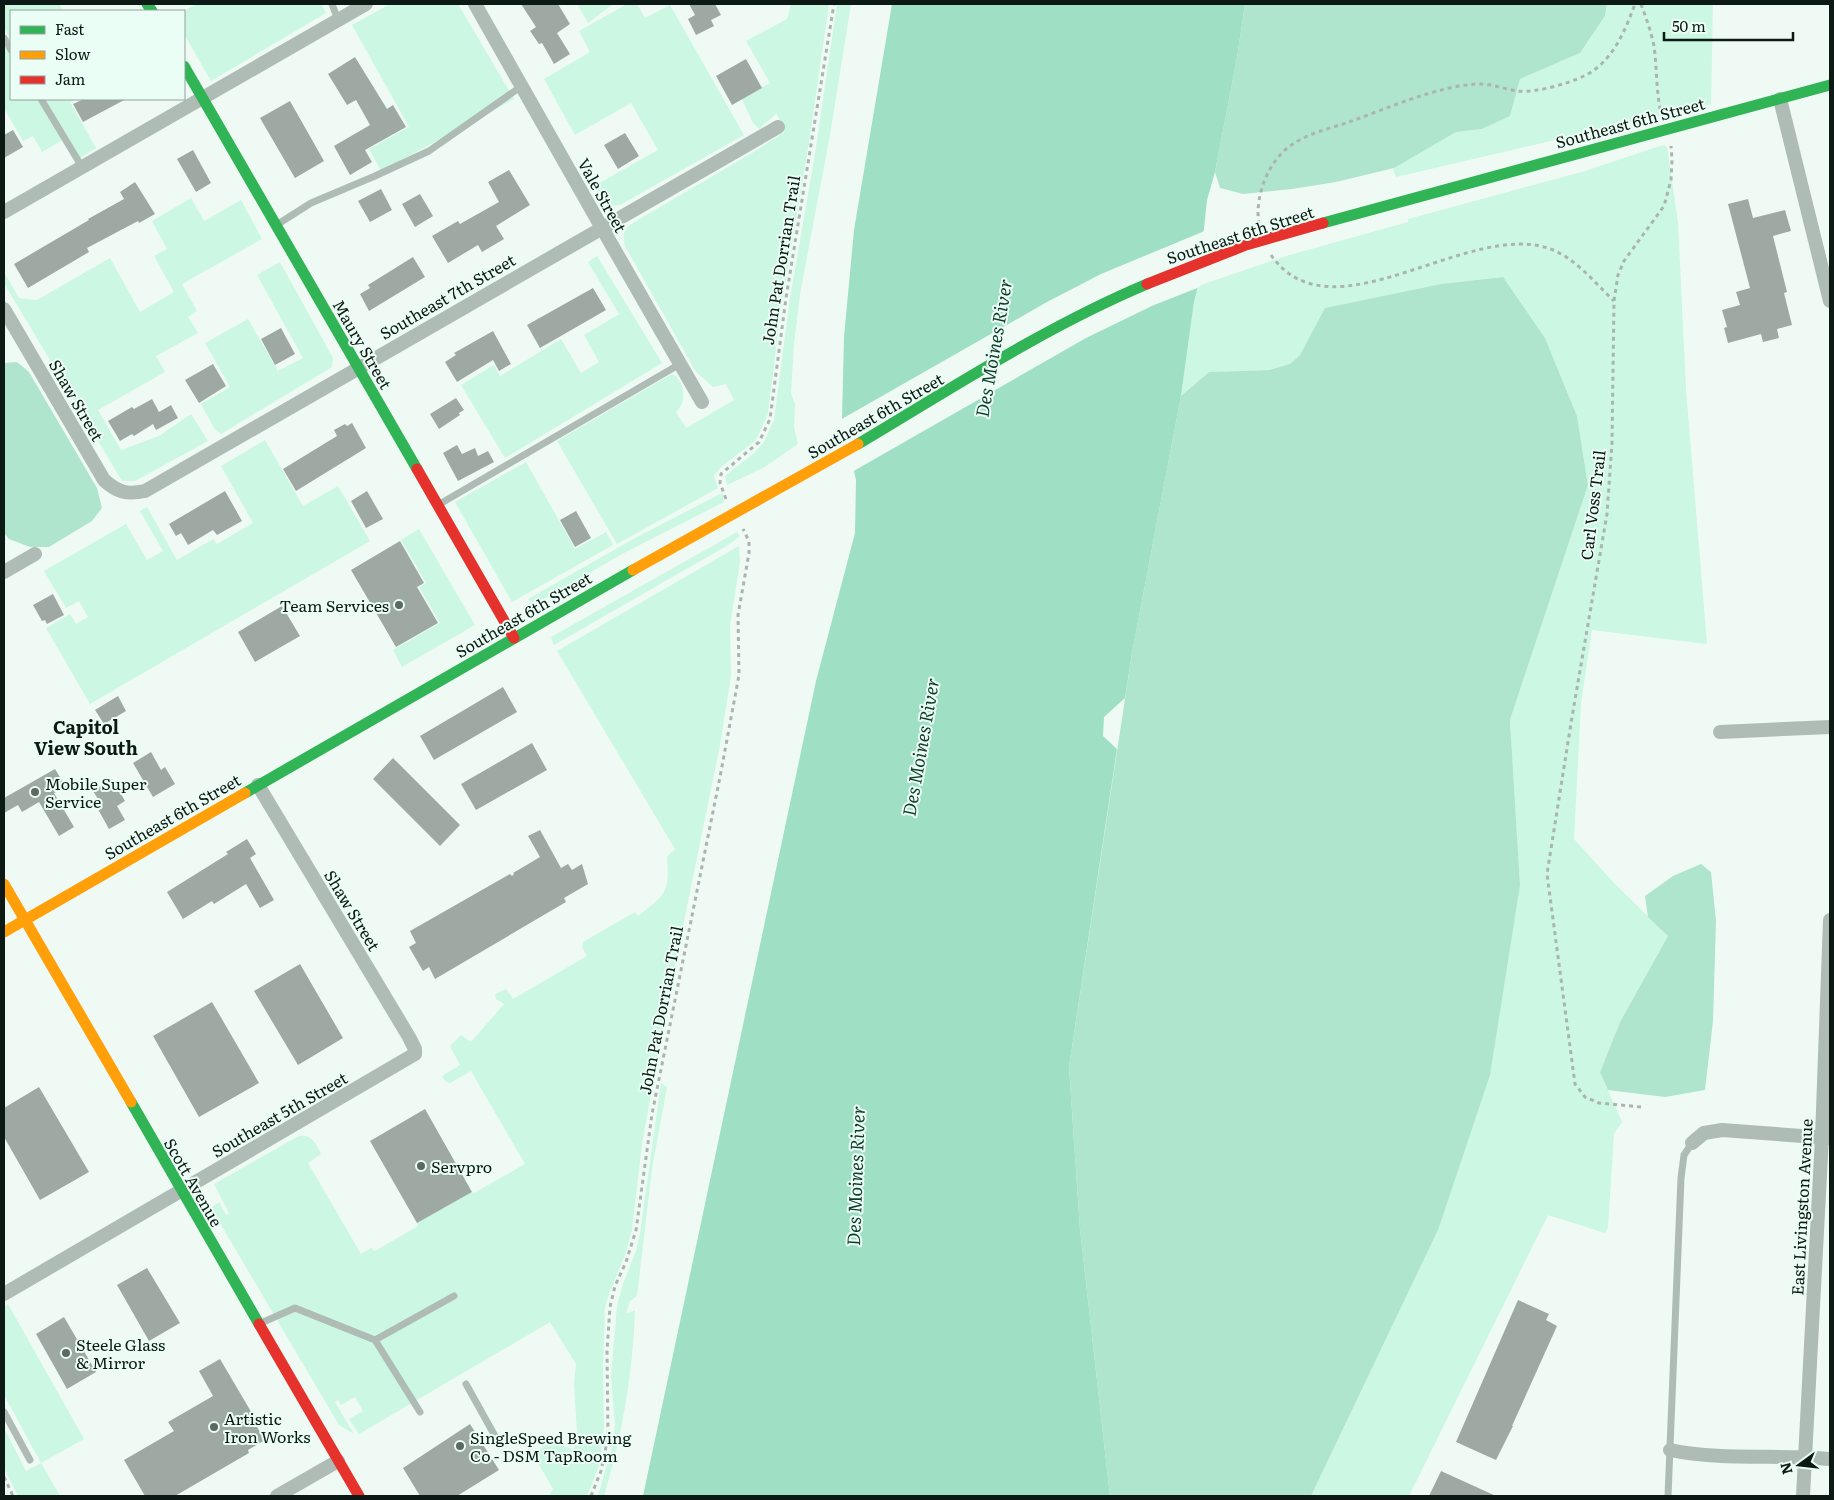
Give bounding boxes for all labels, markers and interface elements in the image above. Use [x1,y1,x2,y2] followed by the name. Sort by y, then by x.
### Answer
[10,10,185,100] legend
[1664,10,1793,42] scale bar
[1672,14,1706,37] text: 50 m
[55,17,84,40] text: Fast
[55,42,90,65] text: Slow
[55,67,86,90] text: Jam
[1553,90,1708,153] street label: Southeast 6th Street
[573,153,634,237] street label: Vale Street
[755,173,805,347] street label: John Pat Dorrian Trail
[1163,199,1317,269] street label: Southeast 6th Street
[375,247,520,345] street label: Southeast 7th Street
[968,277,1018,419] water label: Des Moines River
[328,295,399,394] street label: Maury Street
[44,355,110,446] street label: Shaw Street
[802,366,948,464] street label: Southeast 6th Street
[1573,449,1611,561] street label: Carl Voss Trail
[450,565,596,663] street label: Southeast 6th Street
[280,593,389,617] place label: Team Services
[393,599,405,611] marker: Team Services
[895,676,945,818] water label: Des Moines River
[34,713,138,761] district label: Capitol View South
[99,767,245,865] street label: Southeast 6th Street
[45,771,147,813] place label: Mobile Super Service
[29,786,41,798] marker: Mobile Super Service
[319,865,387,956] street label: Shaw Street
[632,924,688,1096] street label: John Pat Dorrian Trail
[207,1065,352,1163] street label: Southeast 5th Street
[839,1106,871,1246] water label: Des Moines River
[1784,1118,1818,1296] street label: East Livingston Avenue
[159,1133,229,1231] street label: Scott Avenue
[431,1154,492,1178] place label: Servpro
[415,1160,427,1172] marker: Servpro
[76,1332,165,1374] place label: Steele Glass & Mirror
[60,1347,72,1359] marker: Steele Glass & Mirror
[224,1406,310,1448] place label: Artistic Iron Works
[208,1421,220,1433] marker: Artistic Iron Works
[470,1425,632,1467] place label: SingleSpeed Brewing Co - DSM TapRoom
[454,1440,466,1452] marker: SingleSpeed Brewing Co - DSM TapRoom
[1774,1440,1824,1490] north arrow
[1774,1460,1797,1477] text: N

